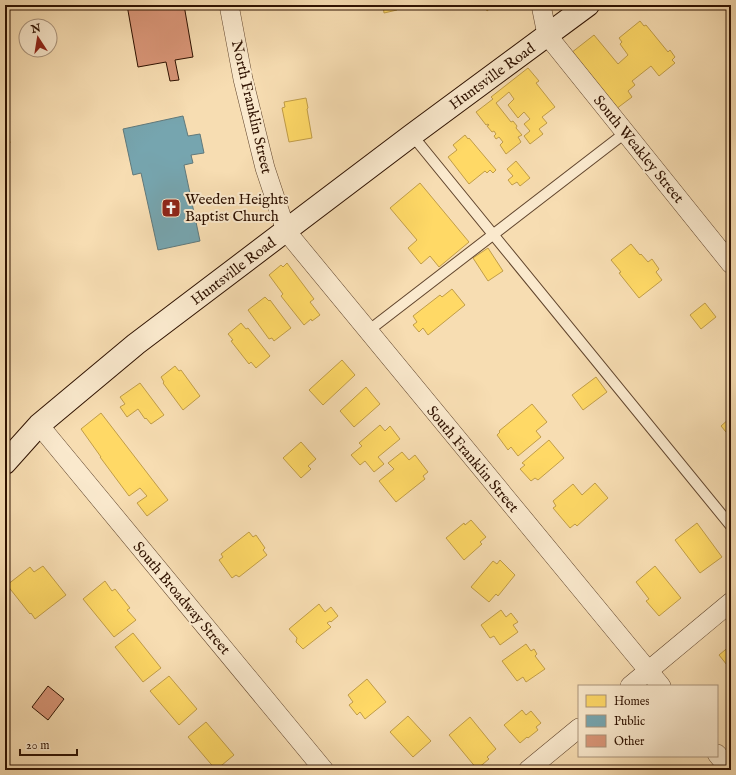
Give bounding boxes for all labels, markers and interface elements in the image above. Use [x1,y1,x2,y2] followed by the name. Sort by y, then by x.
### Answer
[18,18,58,58] north arrow
[29,21,43,37] text: N
[227,38,276,176] street label: North Franklin Street
[446,38,540,114] street label: Huntsville Road
[589,91,688,207] street label: South Weakley Street
[185,190,289,226] place label: Weeden Heights Baptist Church
[160,197,182,219] church icon: Weeden Heights Baptist Church
[187,233,280,310] street label: Huntsville Road
[422,402,523,517] street label: South Franklin Street
[129,538,234,659] street label: South Broadway Street
[578,685,718,757] legend
[614,694,650,709] text: Homes
[614,714,645,729] text: Public
[20,731,77,757] scale bar
[614,734,645,749] text: Other
[26,738,49,753] text: 20 m

